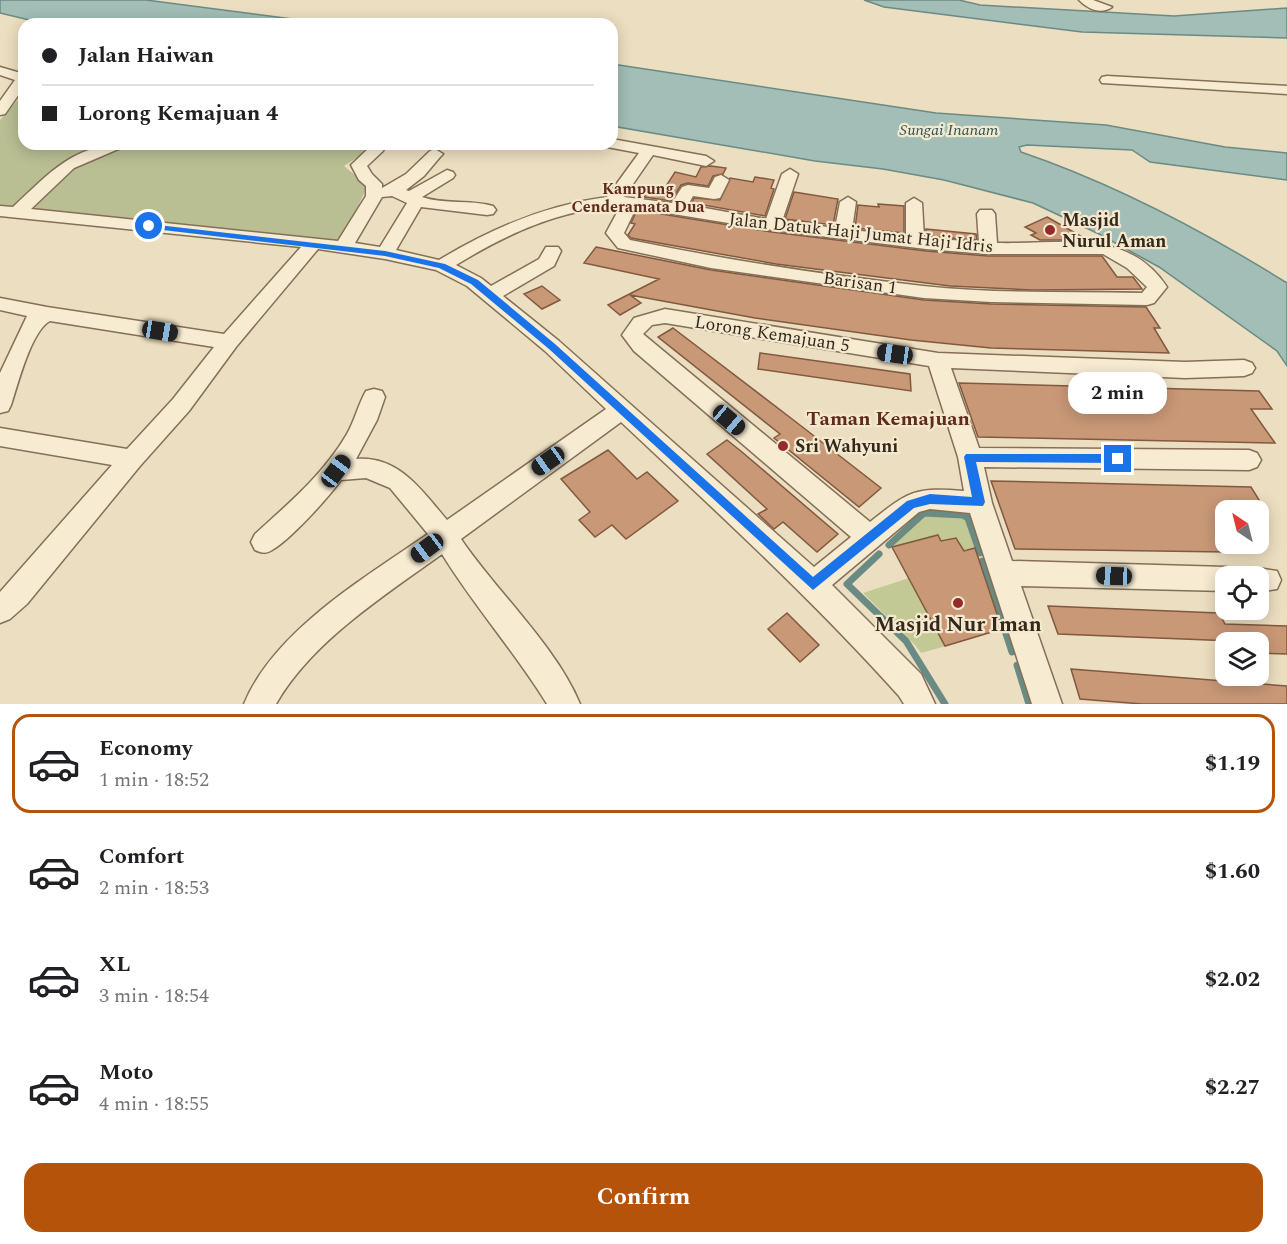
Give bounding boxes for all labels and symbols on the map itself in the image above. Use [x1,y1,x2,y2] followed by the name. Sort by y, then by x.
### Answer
[899,118,999,142] water label: Sungai Inanam
[571,177,705,219] district label: Kampung Cenderamata Dua
[727,206,995,260] street label: Jalan Datuk Haji Jumat Haji Idris
[1062,207,1166,255] place label: Masjid Nurul Aman
[135,212,162,239] route start
[1043,223,1057,237] marker: Masjid Nurul Aman
[821,264,899,302] street label: Barisan 1
[693,308,851,360] street label: Lorong Kemajuan 5
[141,319,179,343] car
[876,343,914,365] car
[1068,372,1168,414] callout: 2 min
[709,402,749,438] car
[806,404,970,434] district label: Taman Kemajuan
[795,433,898,460] place label: Sri Wahyuni
[776,439,790,453] marker: Sri Wahyuni
[528,443,568,479] car
[1104,445,1131,472] route end
[318,451,354,491] car
[1215,500,1269,554] north arrow
[407,530,447,566] car
[1096,566,1132,586] car
[951,596,965,610] marker: Masjid Nur Iman
[874,609,1042,641] place label: Masjid Nur Iman

